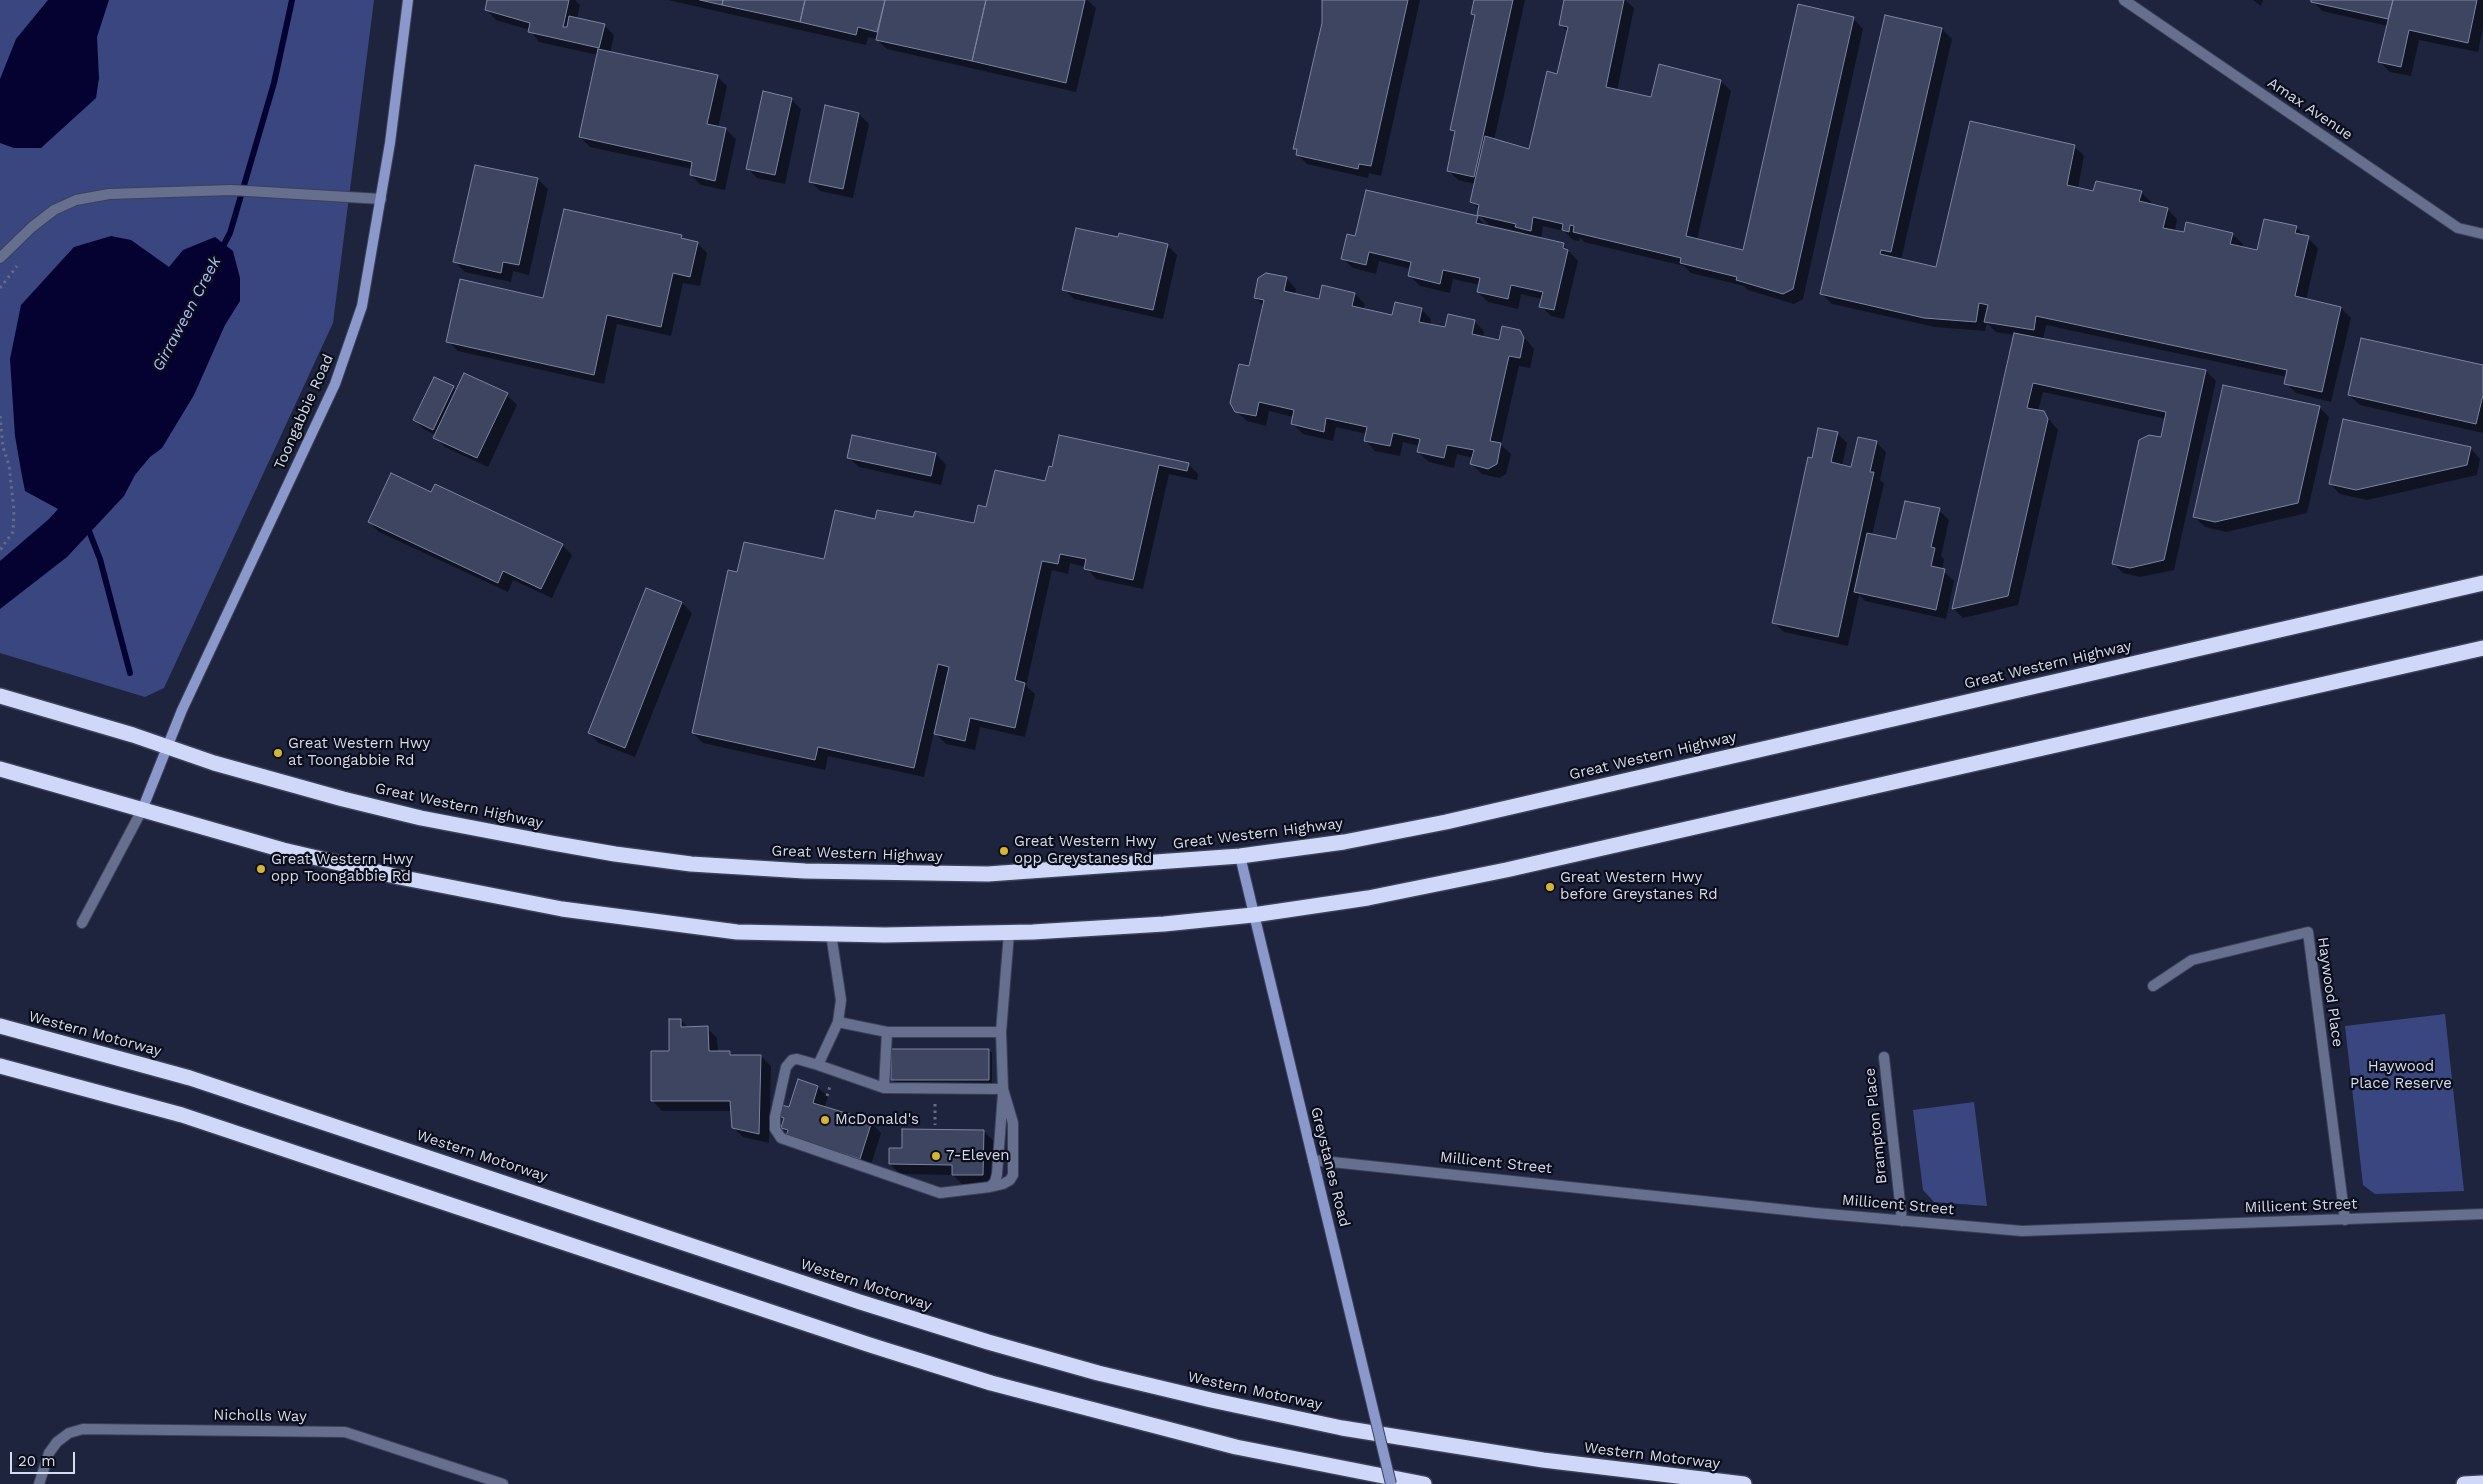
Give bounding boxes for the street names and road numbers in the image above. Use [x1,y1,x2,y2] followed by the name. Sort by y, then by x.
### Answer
[2264,74,2356,144] street label: Amax Avenue
[270,352,338,472] street label: Toongabbie Road
[1963,637,2133,693] street label: Great Western Highway
[1568,728,1738,784] street label: Great Western Highway
[373,779,545,833] street label: Great Western Highway
[1172,815,1344,853] street label: Great Western Highway
[771,842,943,866] street label: Great Western Highway
[2313,936,2347,1048] street label: Haywood Place
[26,1008,164,1060] street label: Western Motorway
[1861,1067,1891,1185] street label: Brampton Place
[1306,1105,1354,1229] street label: Greystanes Road
[414,1126,550,1186] street label: Western Motorway
[1439,1148,1553,1178] street label: Millicent Street
[1841,1191,1955,1219] street label: Millicent Street
[2244,1195,2358,1217] street label: Millicent Street
[798,1255,934,1315] street label: Western Motorway
[1186,1368,1324,1414] street label: Western Motorway
[213,1406,307,1426] street label: Nicholls Way
[1583,1439,1721,1473] street label: Western Motorway

